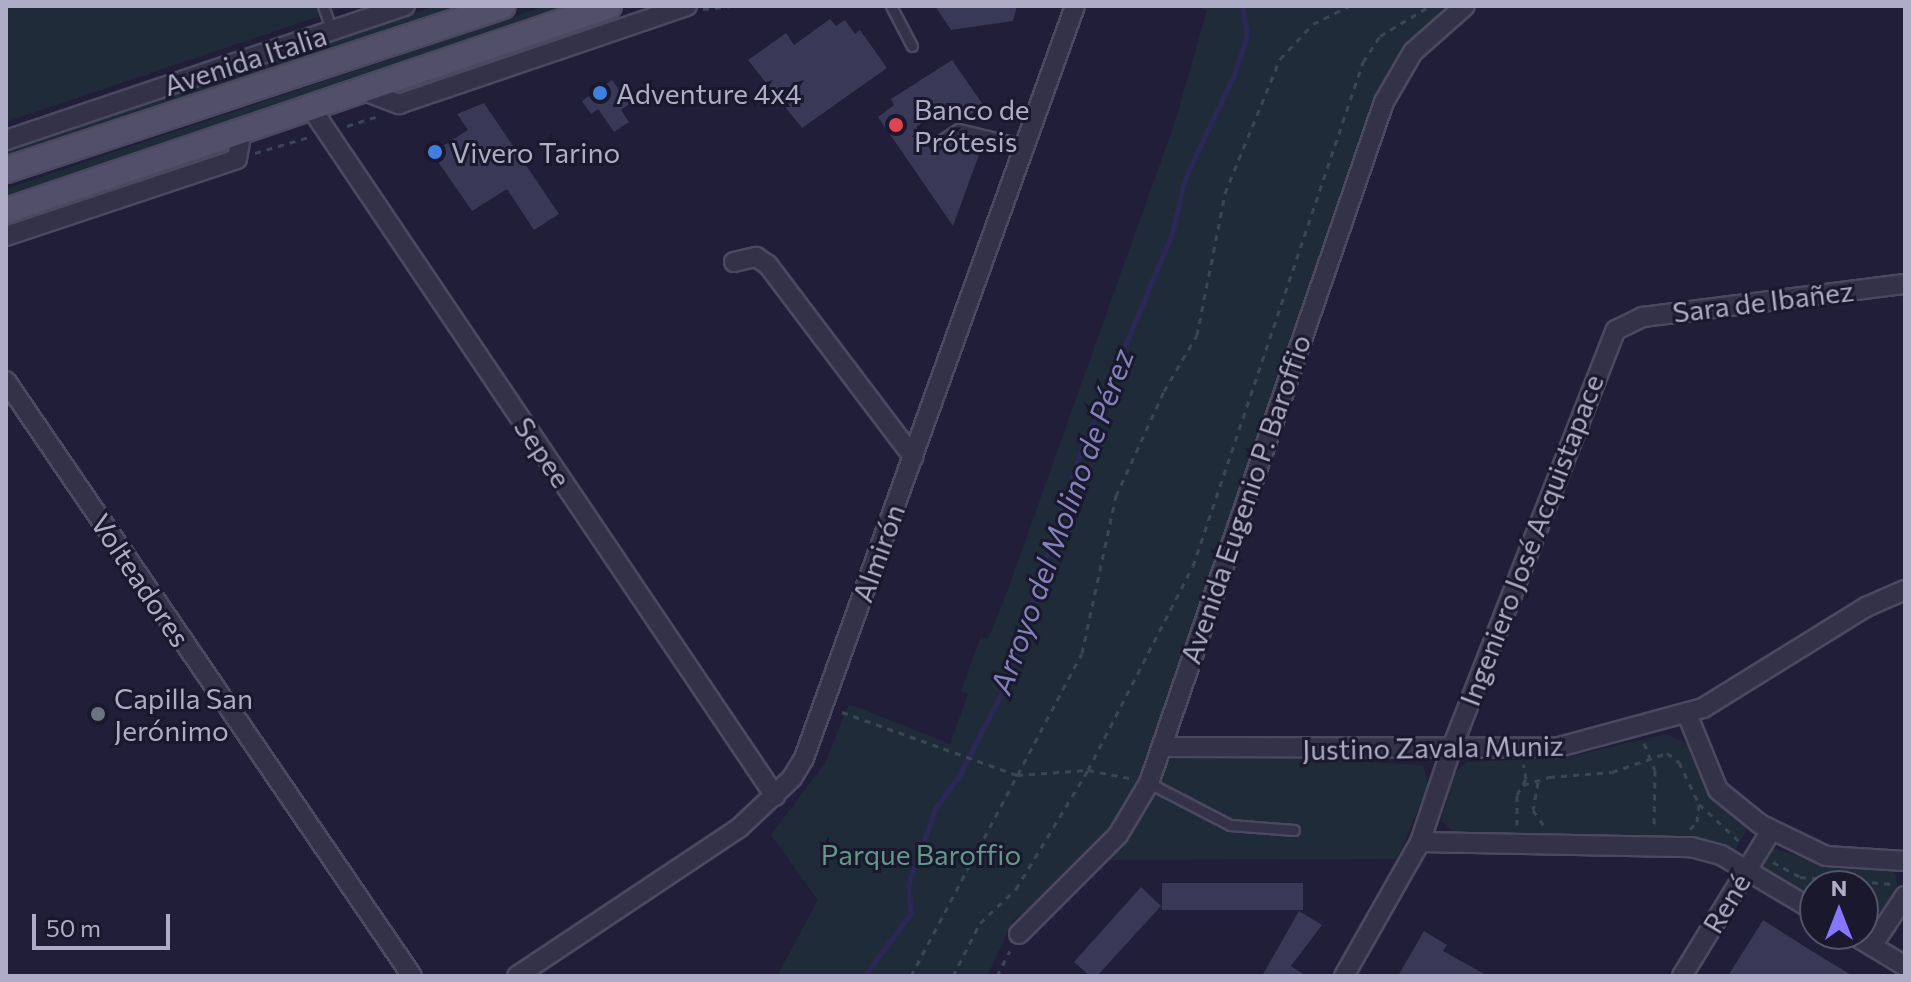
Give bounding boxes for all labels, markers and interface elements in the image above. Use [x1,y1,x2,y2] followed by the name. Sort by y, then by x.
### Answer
[159,18,331,102] street label: Avenida Italia
[616,76,802,110] place label: Adventure 4x4
[591,84,609,102] marker: Adventure 4x4
[914,92,1030,158] place label: Banco de Prótesis
[885,114,907,136] marker: Banco de Prótesis
[451,135,620,169] place label: Vivero Tarino
[426,143,444,161] marker: Vivero Tarino
[1671,273,1855,329] street label: Sara de Ibañez
[1173,330,1317,668] street label: Avenida Eugenio P. Baroffio
[982,344,1140,698] water label: Arroyo del Molino de Pérez
[1452,370,1610,710] street label: Ingeniero José Acquistapace
[507,411,579,493] street label: Sepee
[845,500,911,606] street label: Almirón
[84,507,198,653] street label: Volteadores
[114,681,253,747] place label: Capilla San Jerónimo
[89,705,107,723] marker: Capilla San Jerónimo
[1302,728,1564,766] street label: Justino Zavala Muniz
[821,837,1021,871] park label: Parque Baroffio
[1695,867,1757,939] street label: René
[1799,870,1879,950] north arrow
[1831,874,1847,901] text: N
[36,898,174,948] scale bar
[46,913,101,942] text: 50 m

